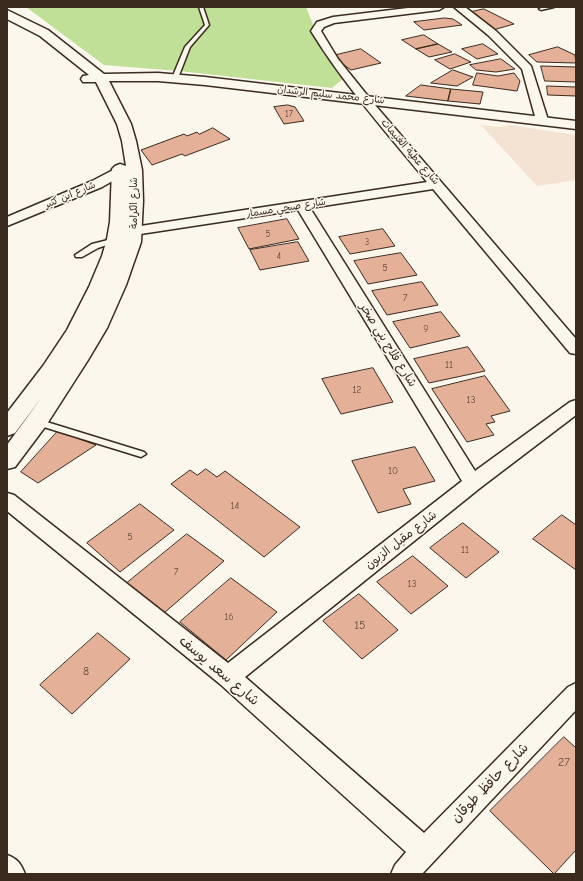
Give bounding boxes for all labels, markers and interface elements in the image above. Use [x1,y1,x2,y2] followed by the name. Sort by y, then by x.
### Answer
[277,83,385,107] street label: شارع محمد سليم الرشدان
[285,109,293,119] house number: 17
[378,117,442,187] street label: شارع عطية الغنيمات
[128,177,140,229] street label: شارع الكرامة
[43,179,97,211] street label: شارع ابن كثير
[245,196,327,220] street label: شارع صبحي مسمار
[266,229,270,239] house number: 5
[365,237,369,247] house number: 3
[277,251,281,261] house number: 4
[382,262,388,274] house number: 5
[403,292,407,304] house number: 7
[356,300,420,390] street label: شارع فلاح بني صخر
[423,323,429,335] house number: 9
[445,359,453,371] house number: 11
[352,384,362,396] house number: 12
[466,394,476,406] house number: 13
[388,465,398,477] house number: 10
[231,500,239,512] house number: 14
[362,508,440,572] street label: شارع مقبل الزبون
[127,531,133,543] house number: 5
[461,544,469,556] house number: 11
[174,566,178,578] house number: 7
[407,578,417,590] house number: 13
[224,611,234,623] house number: 16
[354,619,366,633] house number: 15
[175,633,263,709] street label: شارع سعد يوسف
[83,665,89,679] house number: 8
[448,740,532,826] street label: شارع حافظ طوقان
[558,756,570,770] house number: 27

